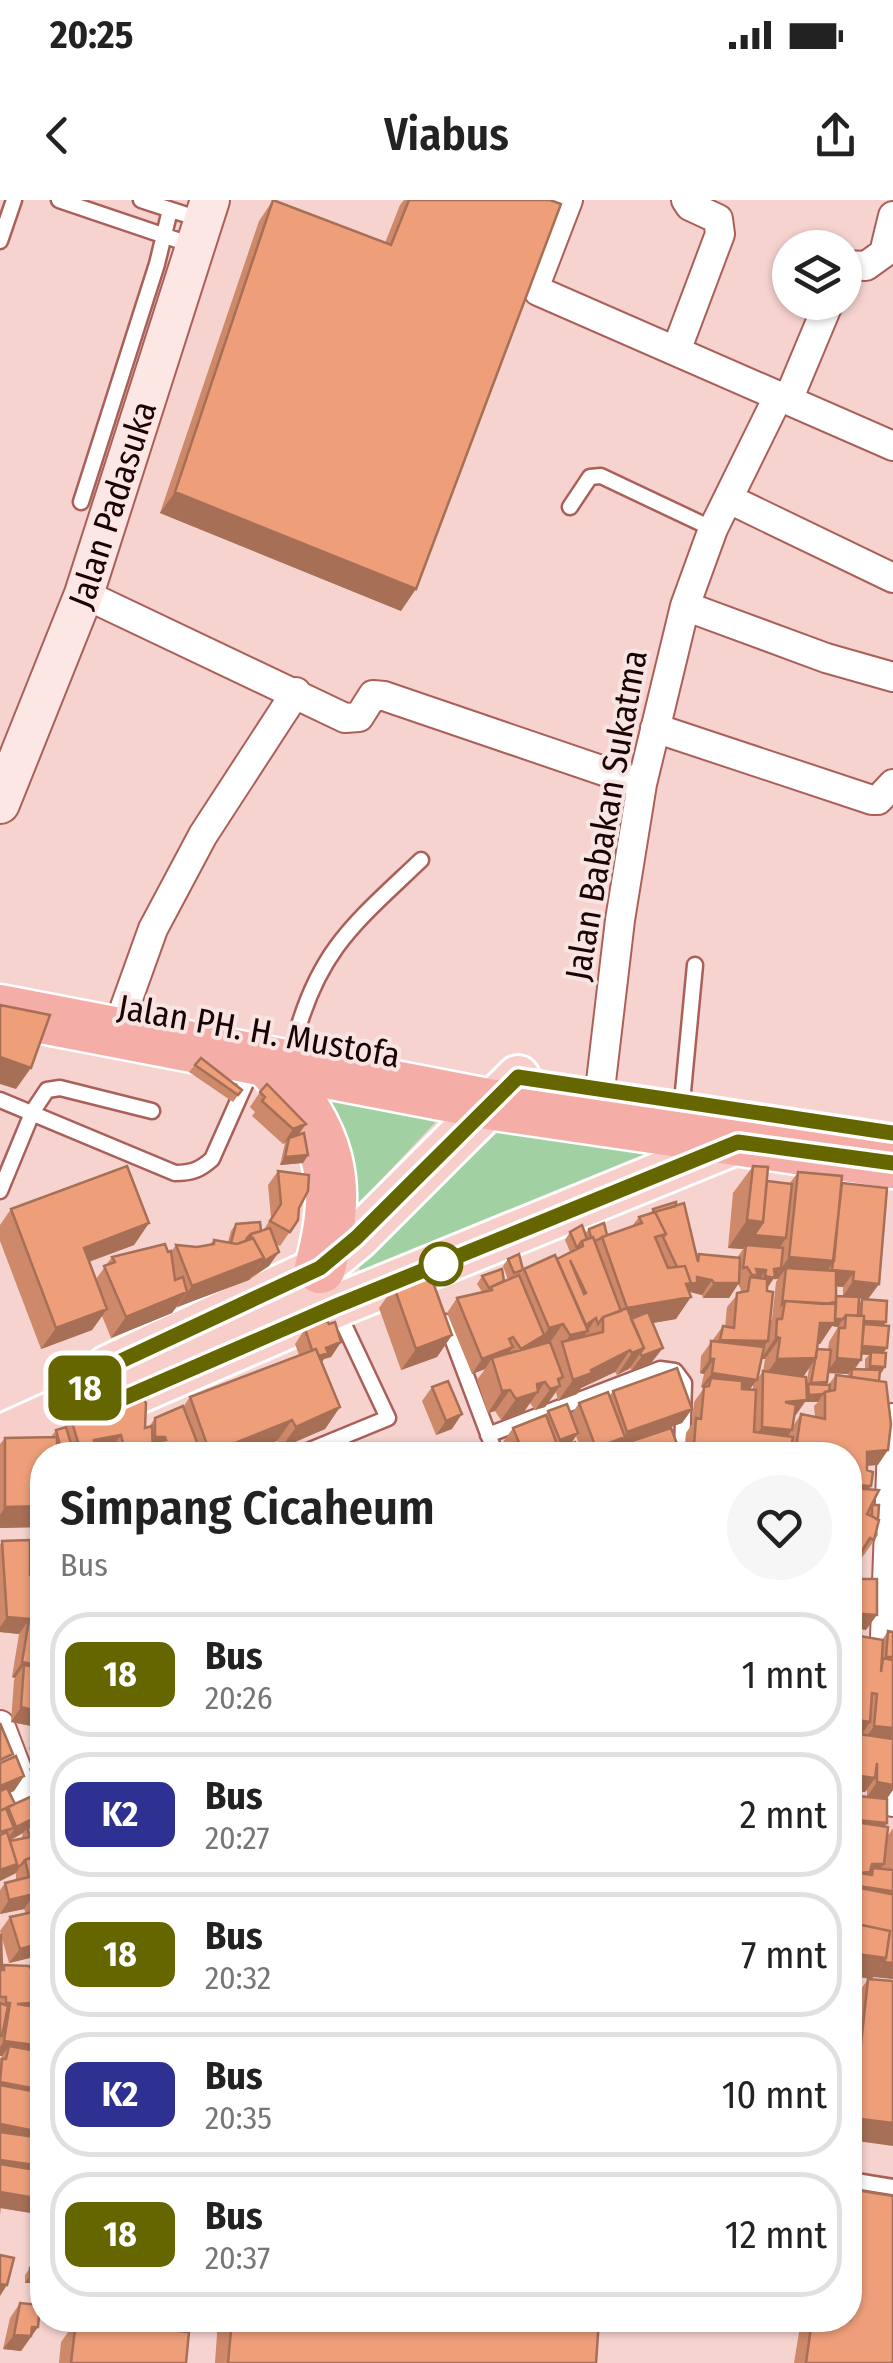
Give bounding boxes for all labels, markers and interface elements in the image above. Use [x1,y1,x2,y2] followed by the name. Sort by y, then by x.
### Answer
[50,12,133,58] text: 20:25
[30,108,85,163] icon: back
[384,108,509,162] text: Viabus
[808,108,863,163] icon: share
[772,230,862,320] map controls
[772,230,862,320] button: layers
[59,396,165,614] street label: Jalan Padasuka
[556,647,656,983] street label: Jalan Babakan Sukatma
[115,985,403,1077] street label: Jalan PH. H. Mustofa
[420,1243,462,1285] unlabelled marker
[40,1356,130,1420] line badge: 18
[68,1367,102,1409] text: 18
[727,1475,832,1580] button: heart
[60,1479,435,1537] text: Simpang Cicaheum
[60,1546,108,1584] text: Bus
[205,1633,263,1679] text: Bus
[742,1652,827,1698] text: 1 mnt
[103,1653,137,1695] text: 18
[205,1679,273,1717] text: 20:26
[205,1773,263,1819] text: Bus
[740,1792,827,1838] text: 2 mnt
[102,1793,138,1835] text: K2
[205,1819,269,1857] text: 20:27
[205,1913,263,1959] text: Bus
[741,1932,827,1978] text: 7 mnt
[103,1933,137,1975] text: 18
[205,1959,271,1997] text: 20:32
[205,2053,263,2099] text: Bus
[722,2072,827,2118] text: 10 mnt
[102,2073,138,2115] text: K2
[205,2099,272,2137] text: 20:35
[205,2193,263,2239] text: Bus
[725,2212,827,2258] text: 12 mnt
[103,2213,137,2255] text: 18
[205,2239,270,2277] text: 20:37

